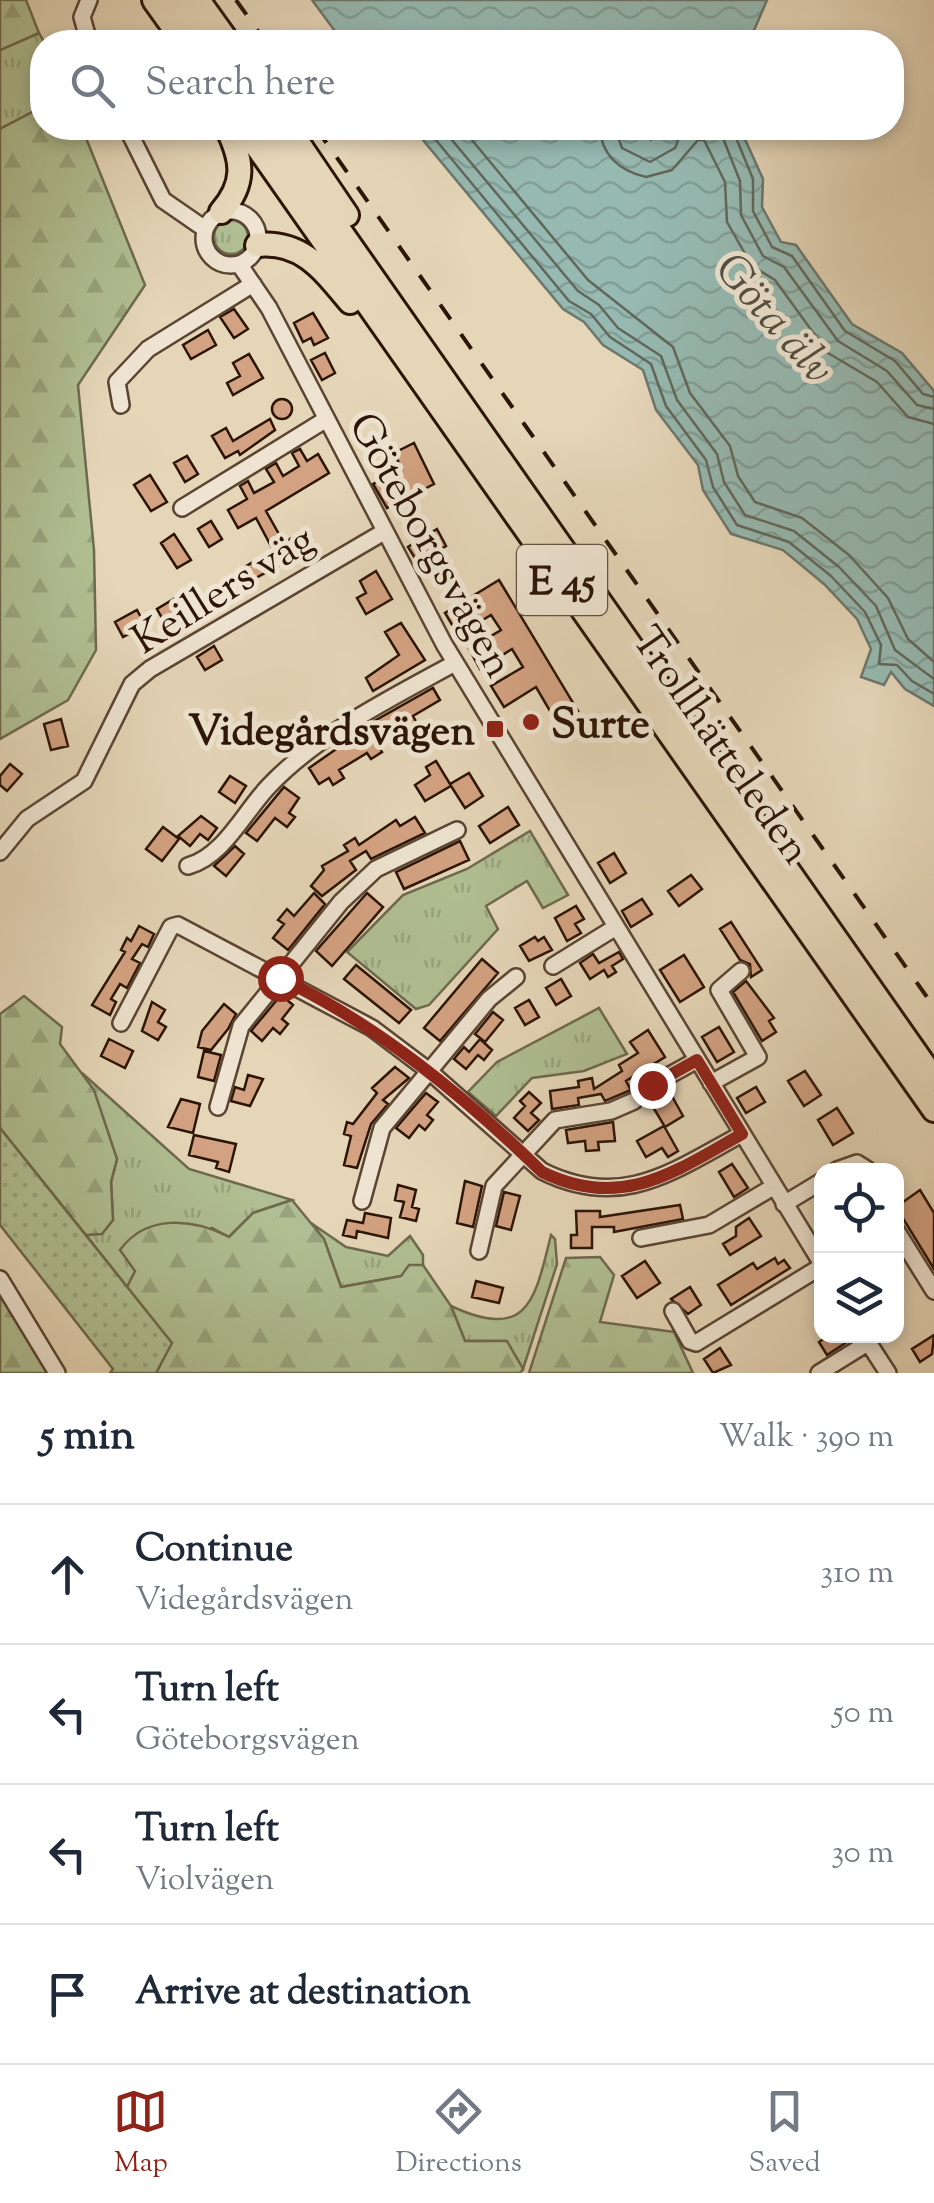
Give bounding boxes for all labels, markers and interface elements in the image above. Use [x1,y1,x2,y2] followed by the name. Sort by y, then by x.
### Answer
[30,30,904,140] search box
[65,58,120,113] icon: search
[145,58,336,112] text: Search here
[697,241,847,400] water label: Göta älv
[331,403,526,690] street label: Göteborgsvägen
[122,512,328,672] street label: Keillers väg
[517,545,607,615] road number: E 45
[615,616,823,878] street label: Trollhätteleden
[551,697,650,757] place label: Surte
[188,704,475,764] place label: Videgårdsvägen
[520,711,542,733] marker: Surte
[484,718,506,740] marker: Videgårdsvägen
[258,956,304,1002] route start
[630,1063,676,1109] route end
[814,1163,904,1343] map controls
[814,1163,904,1253] button: locate
[814,1253,904,1343] button: layers
[40,1408,135,1468] text: 5 min
[719,1415,894,1461] text: Walk · 390 m
[135,1524,293,1578] text: Continue
[40,1547,95,1602] icon: ahead
[820,1551,894,1597] text: 310 m
[135,1578,353,1624] text: Videgårdsvägen
[135,1664,279,1718] text: Turn left
[40,1687,95,1742] icon: left
[833,1691,894,1737] text: 50 m
[135,1718,360,1764] text: Göteborgsvägen
[135,1804,279,1858] text: Turn left
[40,1827,95,1882] icon: left
[831,1831,894,1877] text: 30 m
[135,1858,274,1904] text: Violvägen
[40,1967,95,2022] icon: arrive
[135,1967,471,2021] text: Arrive at destination
[113,2084,168,2184] tab: Map
[395,2084,522,2184] tab: Directions
[749,2084,821,2184] tab: Saved

